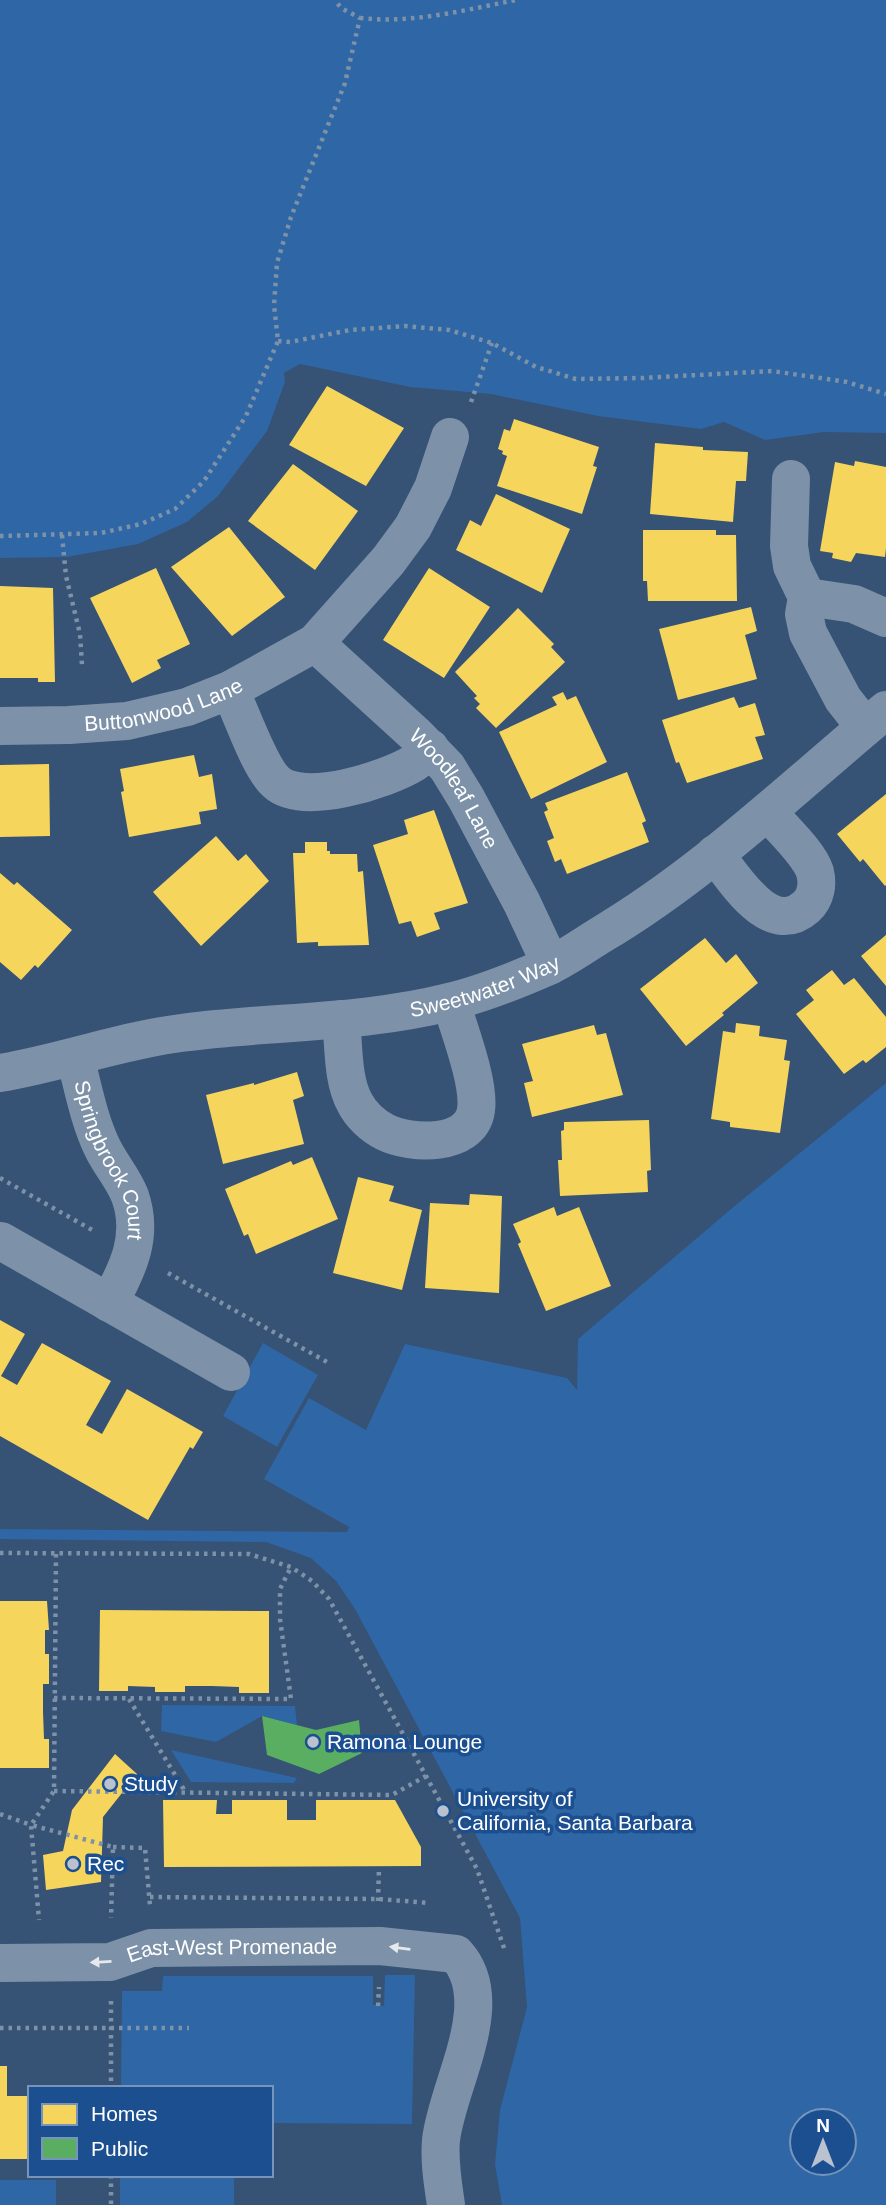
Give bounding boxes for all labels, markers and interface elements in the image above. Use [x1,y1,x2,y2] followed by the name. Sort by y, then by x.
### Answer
[83,673,247,735] street label: Buttonwood Lane
[405,724,503,853] street label: Woodleaf Lane
[408,950,564,1021] street label: Sweetwater Way
[70,1078,147,1242] street label: Springbrook Court
[327,1730,482,1753] place label: Ramona Lounge
[305,1734,321,1750] marker: Ramona Lounge
[124,1772,178,1795] place label: Study
[102,1776,118,1792] marker: Study
[457,1787,693,1834] place label: University of California, Santa Barbara
[435,1803,451,1819] marker: University of California, Santa Barbara
[87,1852,124,1875] place label: Rec
[65,1856,81,1872] marker: Rec
[124,1934,337,1966] street label: East-West Promenade
[389,1942,411,1953] one-way arrow
[90,1956,112,1967] one-way arrow
[28,2086,273,2177] legend
[91,2102,158,2125] text: Homes
[788,2107,858,2177] north arrow
[816,2115,830,2136] text: N
[91,2137,148,2160] text: Public

